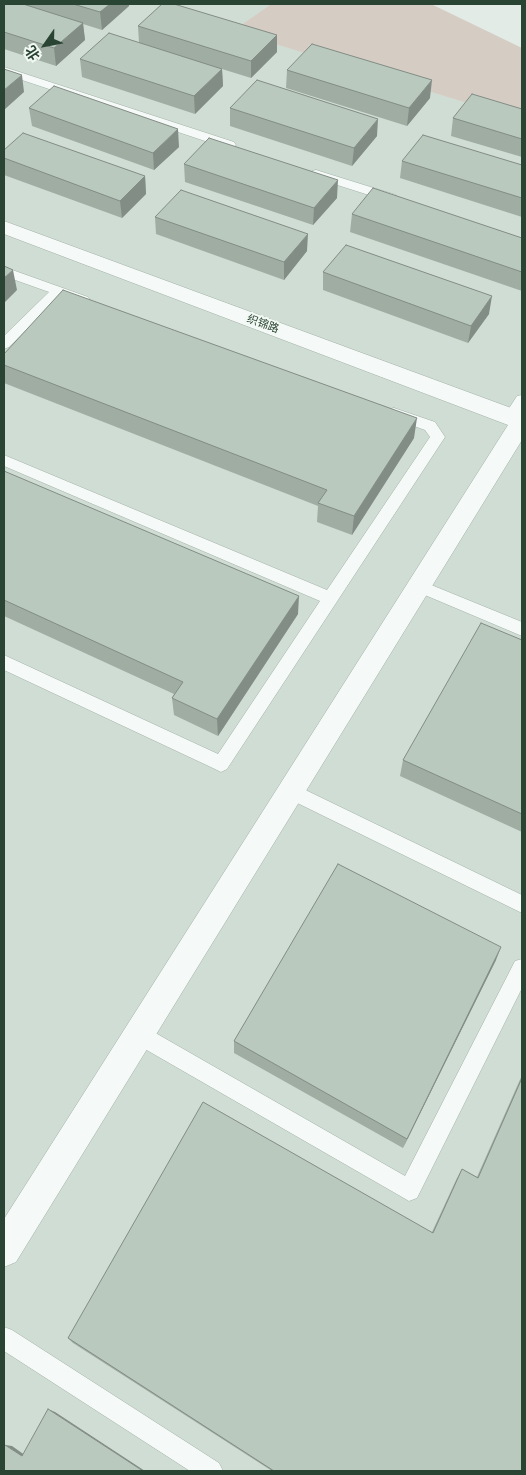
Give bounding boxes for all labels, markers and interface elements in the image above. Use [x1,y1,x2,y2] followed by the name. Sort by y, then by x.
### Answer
[20,20,70,70] north arrow
[21,42,44,64] text: 北
[245,312,281,336] street label: 织锦路

